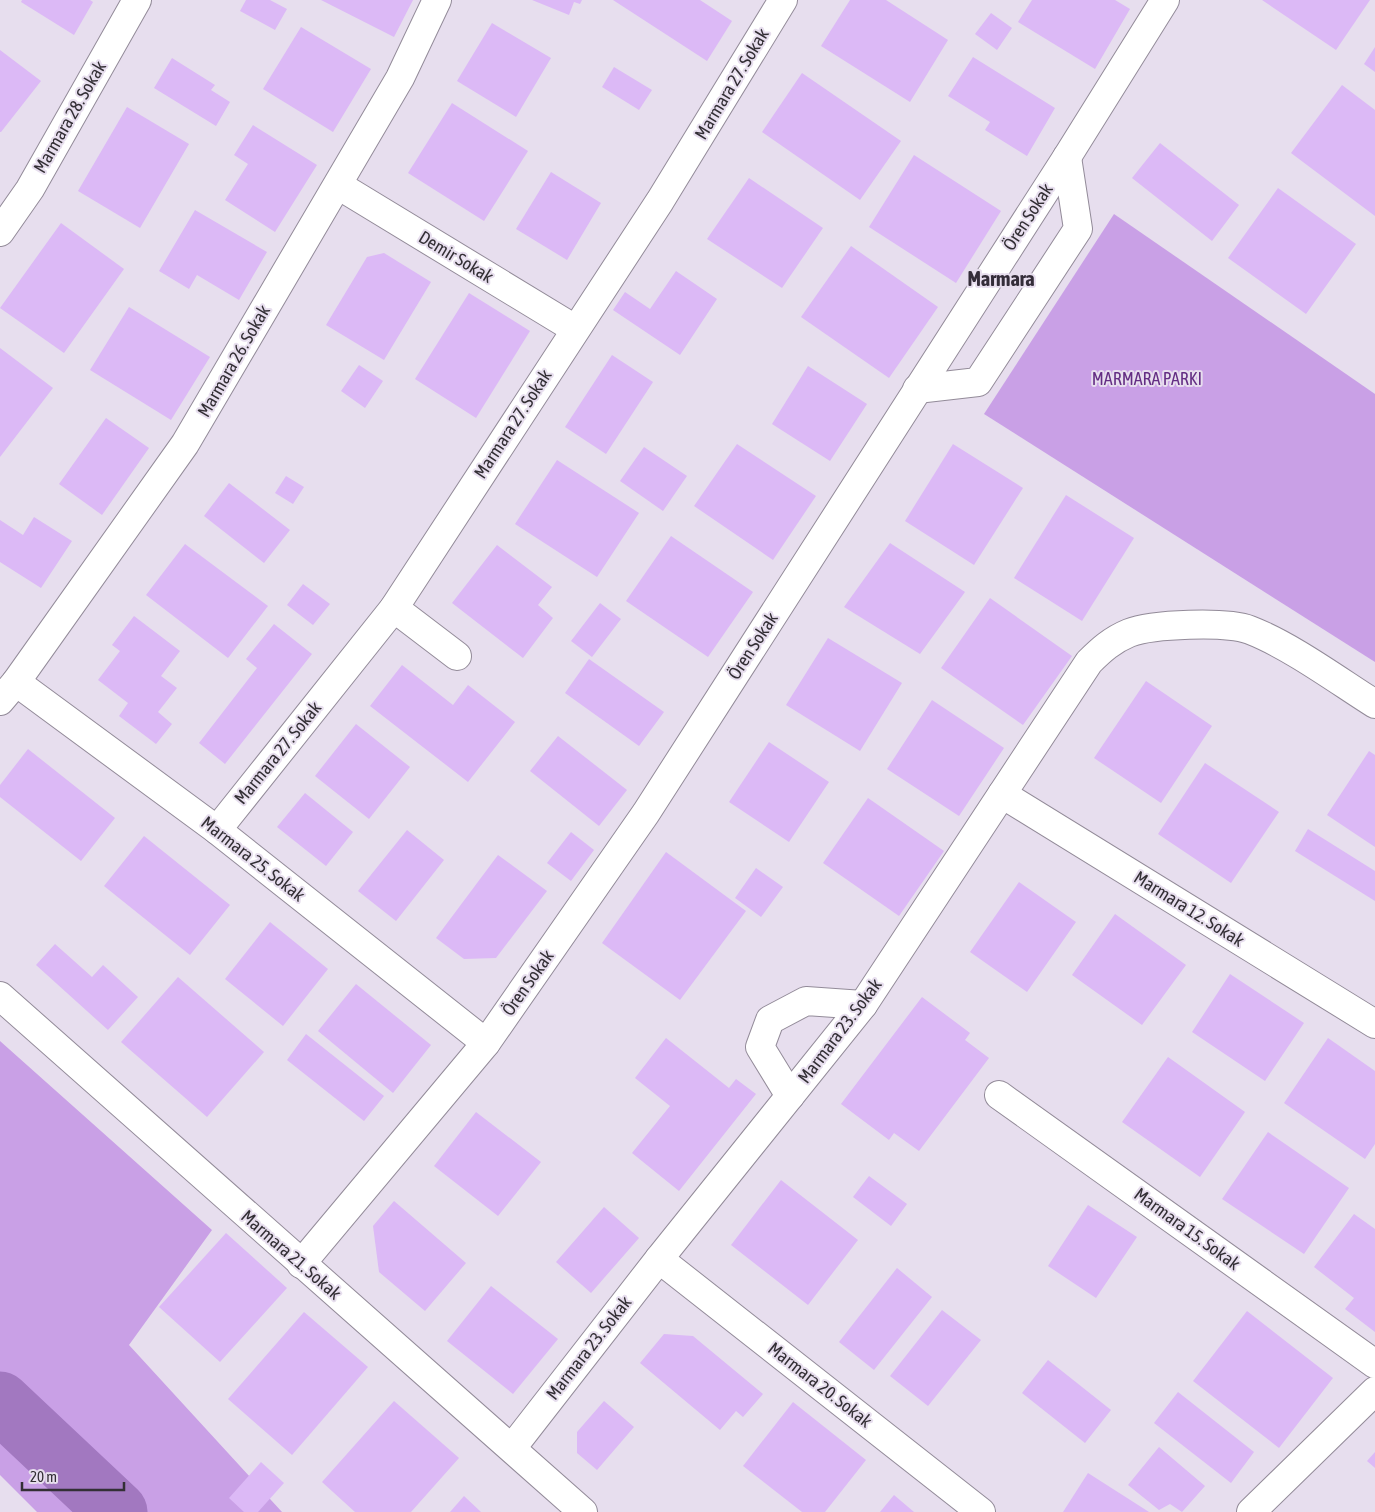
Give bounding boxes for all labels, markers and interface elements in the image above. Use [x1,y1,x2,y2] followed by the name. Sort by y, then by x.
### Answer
[690,24,773,143] street label: Marmara 27. Sokak
[29,57,110,176] street label: Marmara 28. Sokak
[998,179,1057,254] street label: Ören Sokak
[415,226,497,287] street label: Demir Sokak
[967,267,1035,290] district label: Marmara
[193,301,274,420] street label: Marmara 26. Sokak
[470,365,556,482] street label: Marmara 27. Sokak
[1092,368,1202,389] park label: MARMARA PARKI
[723,608,782,683] street label: Ören Sokak
[230,697,325,808] street label: Marmara 27. Sokak
[197,812,309,906] street label: Marmara 25. Sokak
[1130,866,1248,951] street label: Marmara 12. Sokak
[497,946,558,1020] street label: Ören Sokak
[793,974,886,1087] street label: Marmara 23. Sokak
[1130,1183,1244,1274] street label: Marmara 15. Sokak
[237,1205,346,1304] street label: Marmara 21. Sokak
[542,1292,636,1404] street label: Marmara 23. Sokak
[764,1338,876,1432] street label: Marmara 20. Sokak
[22,1460,125,1492] scale bar
[30,1468,57,1485] text: 20 m

